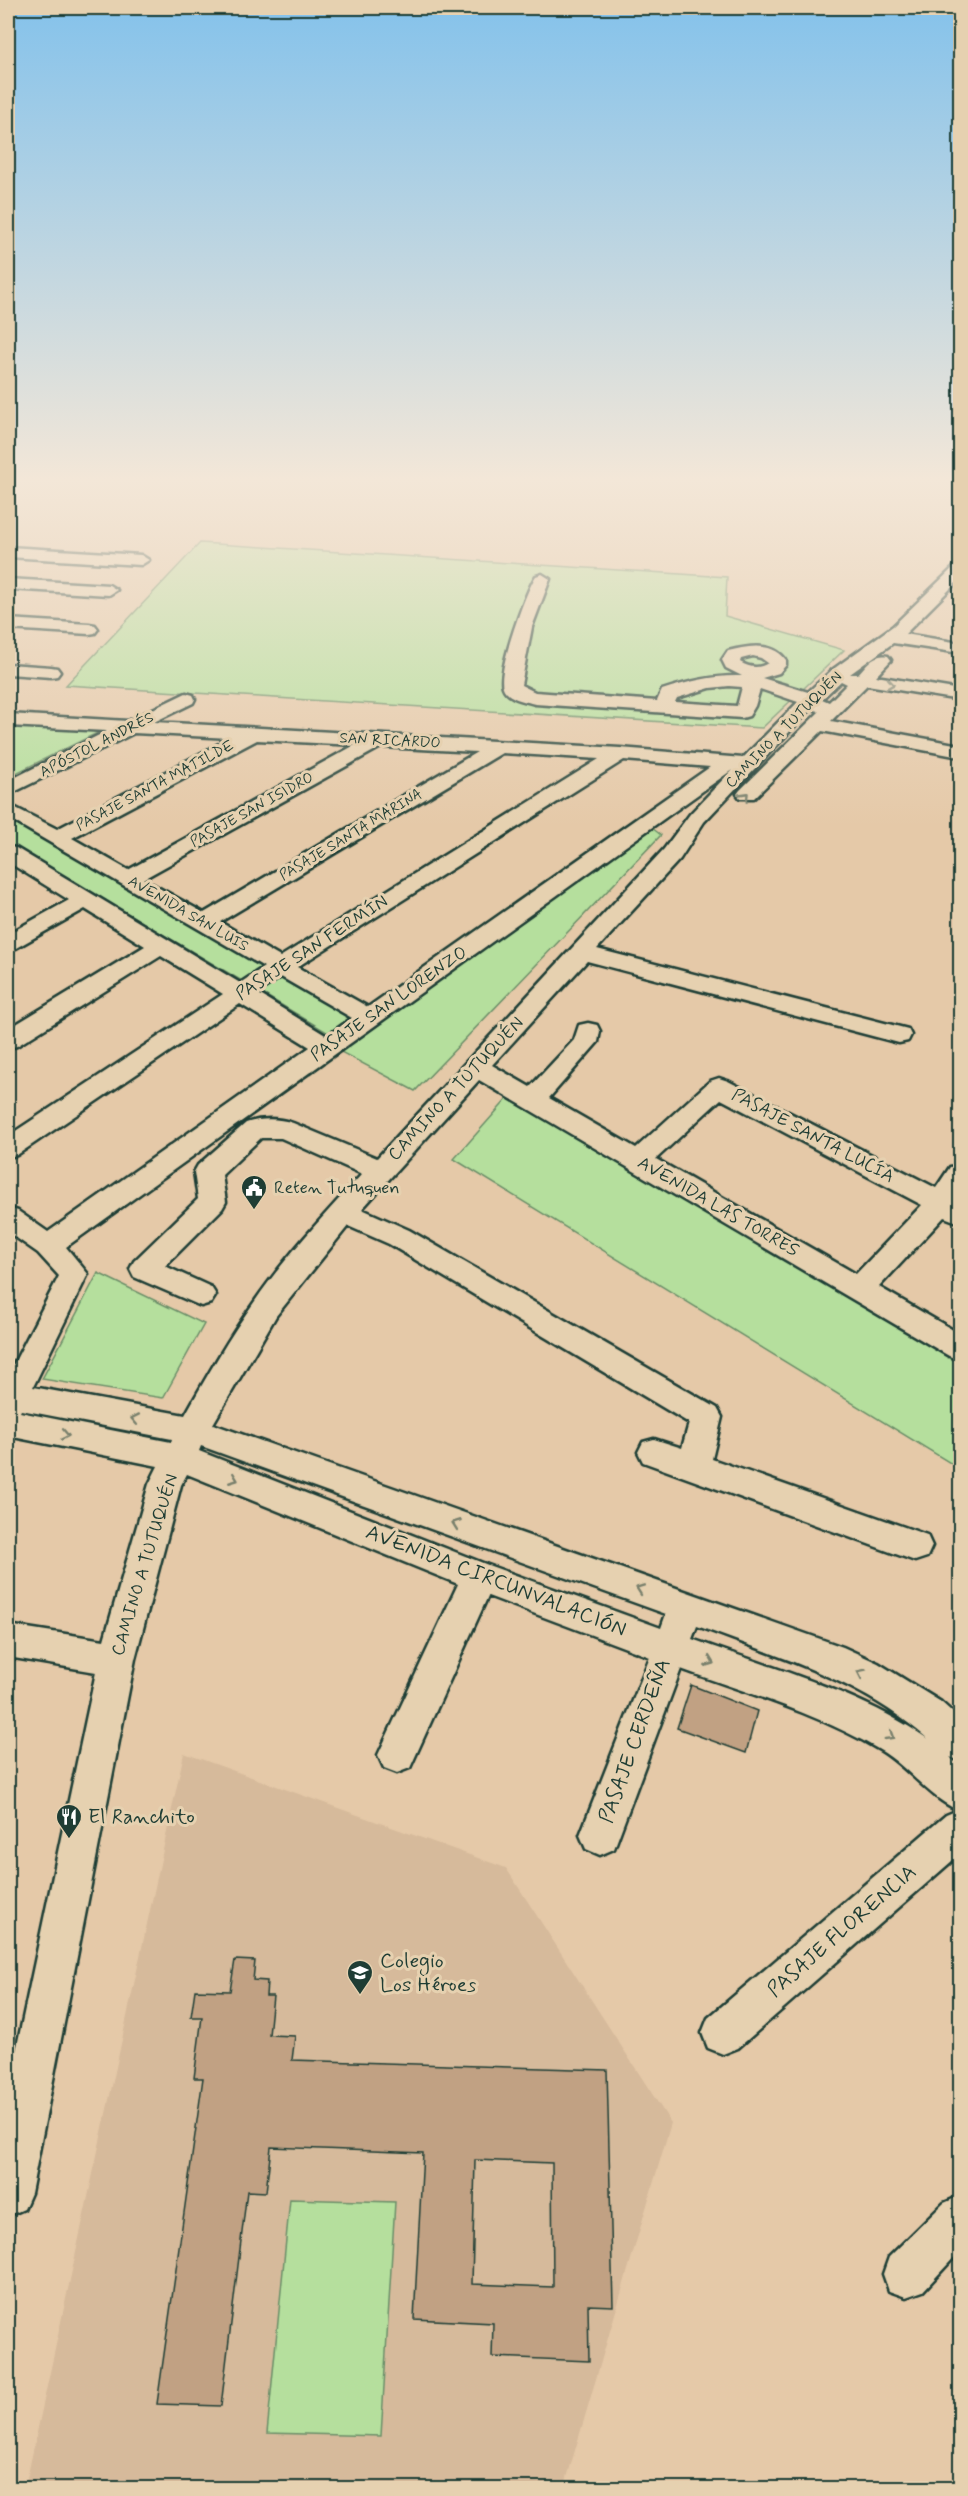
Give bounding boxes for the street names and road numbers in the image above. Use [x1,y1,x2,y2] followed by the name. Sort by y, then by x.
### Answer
[721,667,847,793] street label: CAMINO A TUTUQUÉN
[36,707,157,782] street label: APÓSTOL ANDRÉS
[339,728,441,754] street label: SAN RICARDO
[73,736,238,836] street label: PASAJE SANTA MATILDE
[187,768,317,852] street label: PASAJE SAN ISIDRO
[276,784,426,886] street label: PASAJE SANTA MARINA
[124,871,252,957] street label: AVENIDA SAN LUIS
[231,890,393,1006] street label: PASAJE SAN FERMÍN
[306,941,472,1067] street label: PASAJE SAN LORENZO
[383,1012,529,1166] street label: CAMINO A TUTUQUÉN
[728,1083,898,1189] street label: PASAJE SANTA LUCÍA
[633,1151,803,1263] street label: AVENIDA LAS TORRES
[106,1471,184,1659] street label: CAMINO A TUTUQUÉN
[362,1518,630,1644] street label: AVENIDA CIRCUNVALACIÓN
[592,1655,678,1827] street label: PASAJE CERDEÑA
[761,1858,923,2004] street label: PASAJE FLORENCIA

